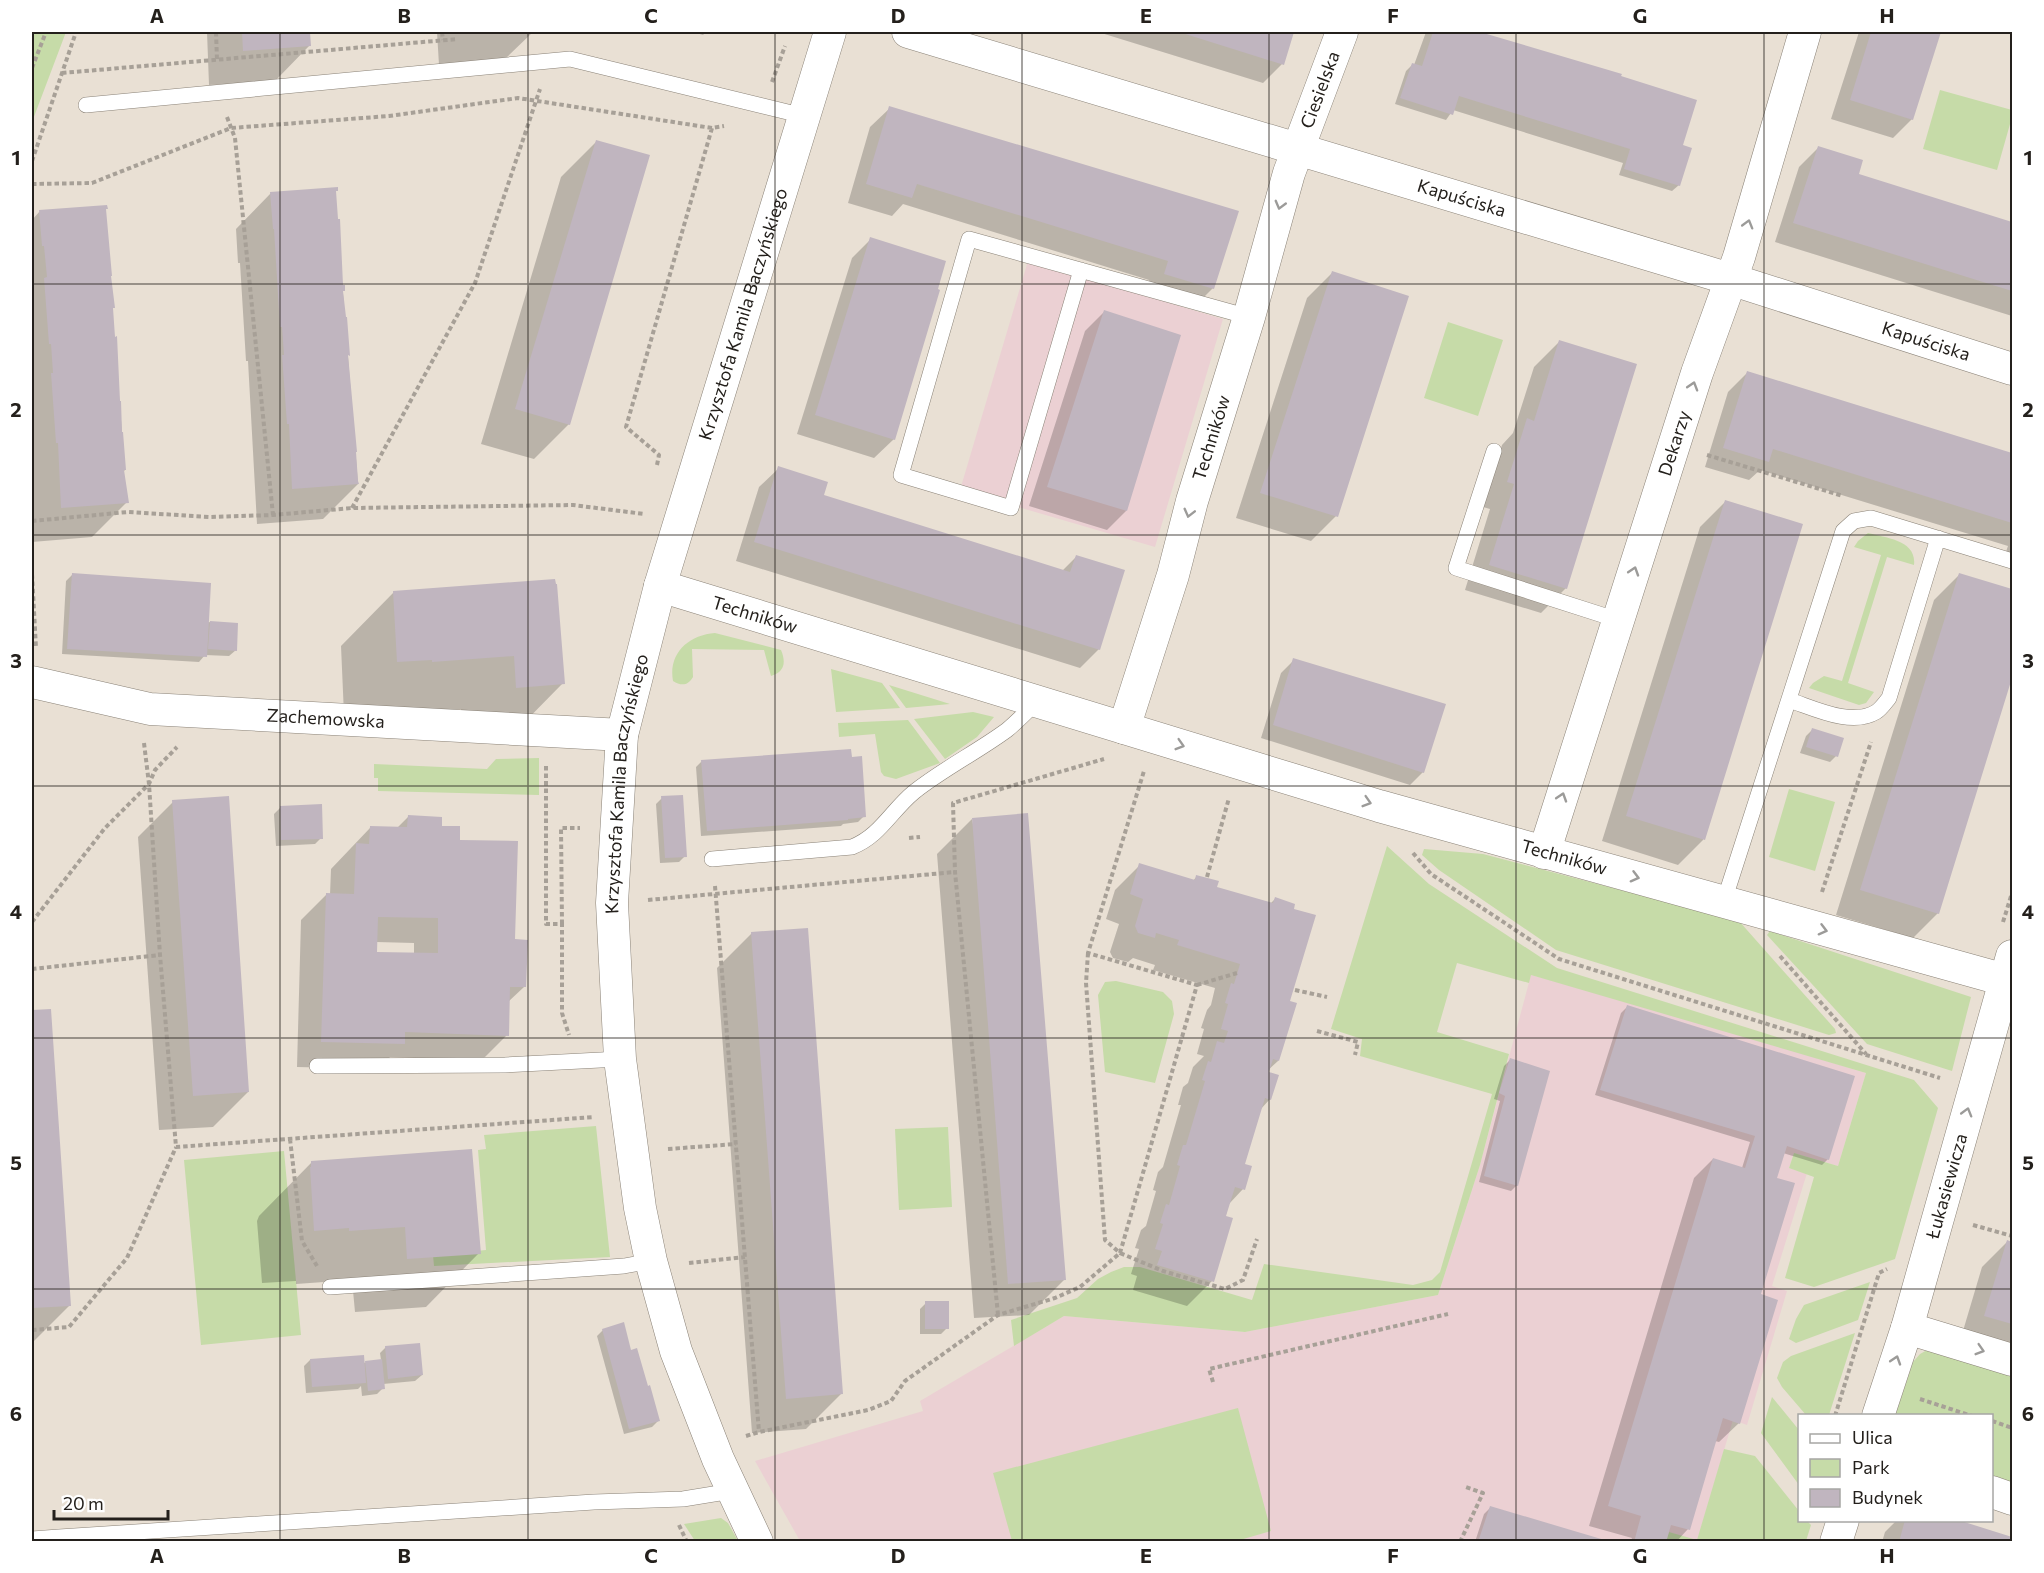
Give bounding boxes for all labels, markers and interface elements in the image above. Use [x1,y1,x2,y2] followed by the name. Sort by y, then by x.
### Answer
[150,3,164,27] text: A
[397,3,411,27] text: B
[644,3,658,27] text: C
[891,3,905,27] text: D
[1140,3,1152,27] text: E
[1387,3,1399,27] text: F
[1633,3,1647,27] text: G
[1880,3,1895,27] text: H
[1295,48,1344,131] street label: Ciesielska
[11,145,21,169] text: 1
[2023,145,2033,169] text: 1
[1415,174,1509,221] street label: Kapuściska
[693,185,791,443] street label: Krzysztofa Kamila Baczyńskiego
[1275,199,1287,210] one-way arrow
[1741,219,1753,229] one-way arrow
[1879,316,1973,365] street label: Kapuściska
[1686,381,1698,392] one-way arrow
[1187,392,1234,483] street label: Techników
[10,397,22,421] text: 2
[2022,397,2034,421] text: 2
[1653,408,1694,478] street label: Dekarzy
[1184,508,1197,518] one-way arrow
[1627,566,1639,577] one-way arrow
[710,591,800,637] street label: Techników
[10,648,22,672] text: 3
[2022,648,2034,672] text: 3
[600,651,652,915] street label: Krzysztofa Kamila Baczyńskiego
[266,703,385,732] street label: Zachemowska
[1174,738,1185,750] one-way arrow
[1554,792,1567,803] one-way arrow
[1361,795,1372,807] one-way arrow
[1519,834,1610,879] street label: Techników
[1630,870,1640,882] one-way arrow
[10,899,22,923] text: 4
[2022,899,2034,923] text: 4
[1817,923,1828,935] one-way arrow
[1960,1107,1973,1117] one-way arrow
[1921,1131,1971,1242] street label: Łukasiewicza
[10,1150,22,1174] text: 5
[2022,1150,2034,1174] text: 5
[1974,1343,1985,1355] one-way arrow
[1889,1355,1902,1366] one-way arrow
[10,1401,22,1425] text: 6
[2022,1401,2034,1425] text: 6
[1798,1414,1993,1522] legend
[1852,1426,1893,1448] text: Ulica
[1852,1456,1890,1478] text: Park
[54,1483,168,1521] scale bar
[1852,1486,1923,1508] text: Budynek
[63,1492,104,1514] text: 20 m
[150,1543,164,1567] text: A
[397,1543,411,1567] text: B
[644,1543,658,1567] text: C
[891,1543,905,1567] text: D
[1140,1543,1152,1567] text: E
[1387,1543,1399,1567] text: F
[1633,1543,1647,1567] text: G
[1880,1543,1895,1567] text: H

